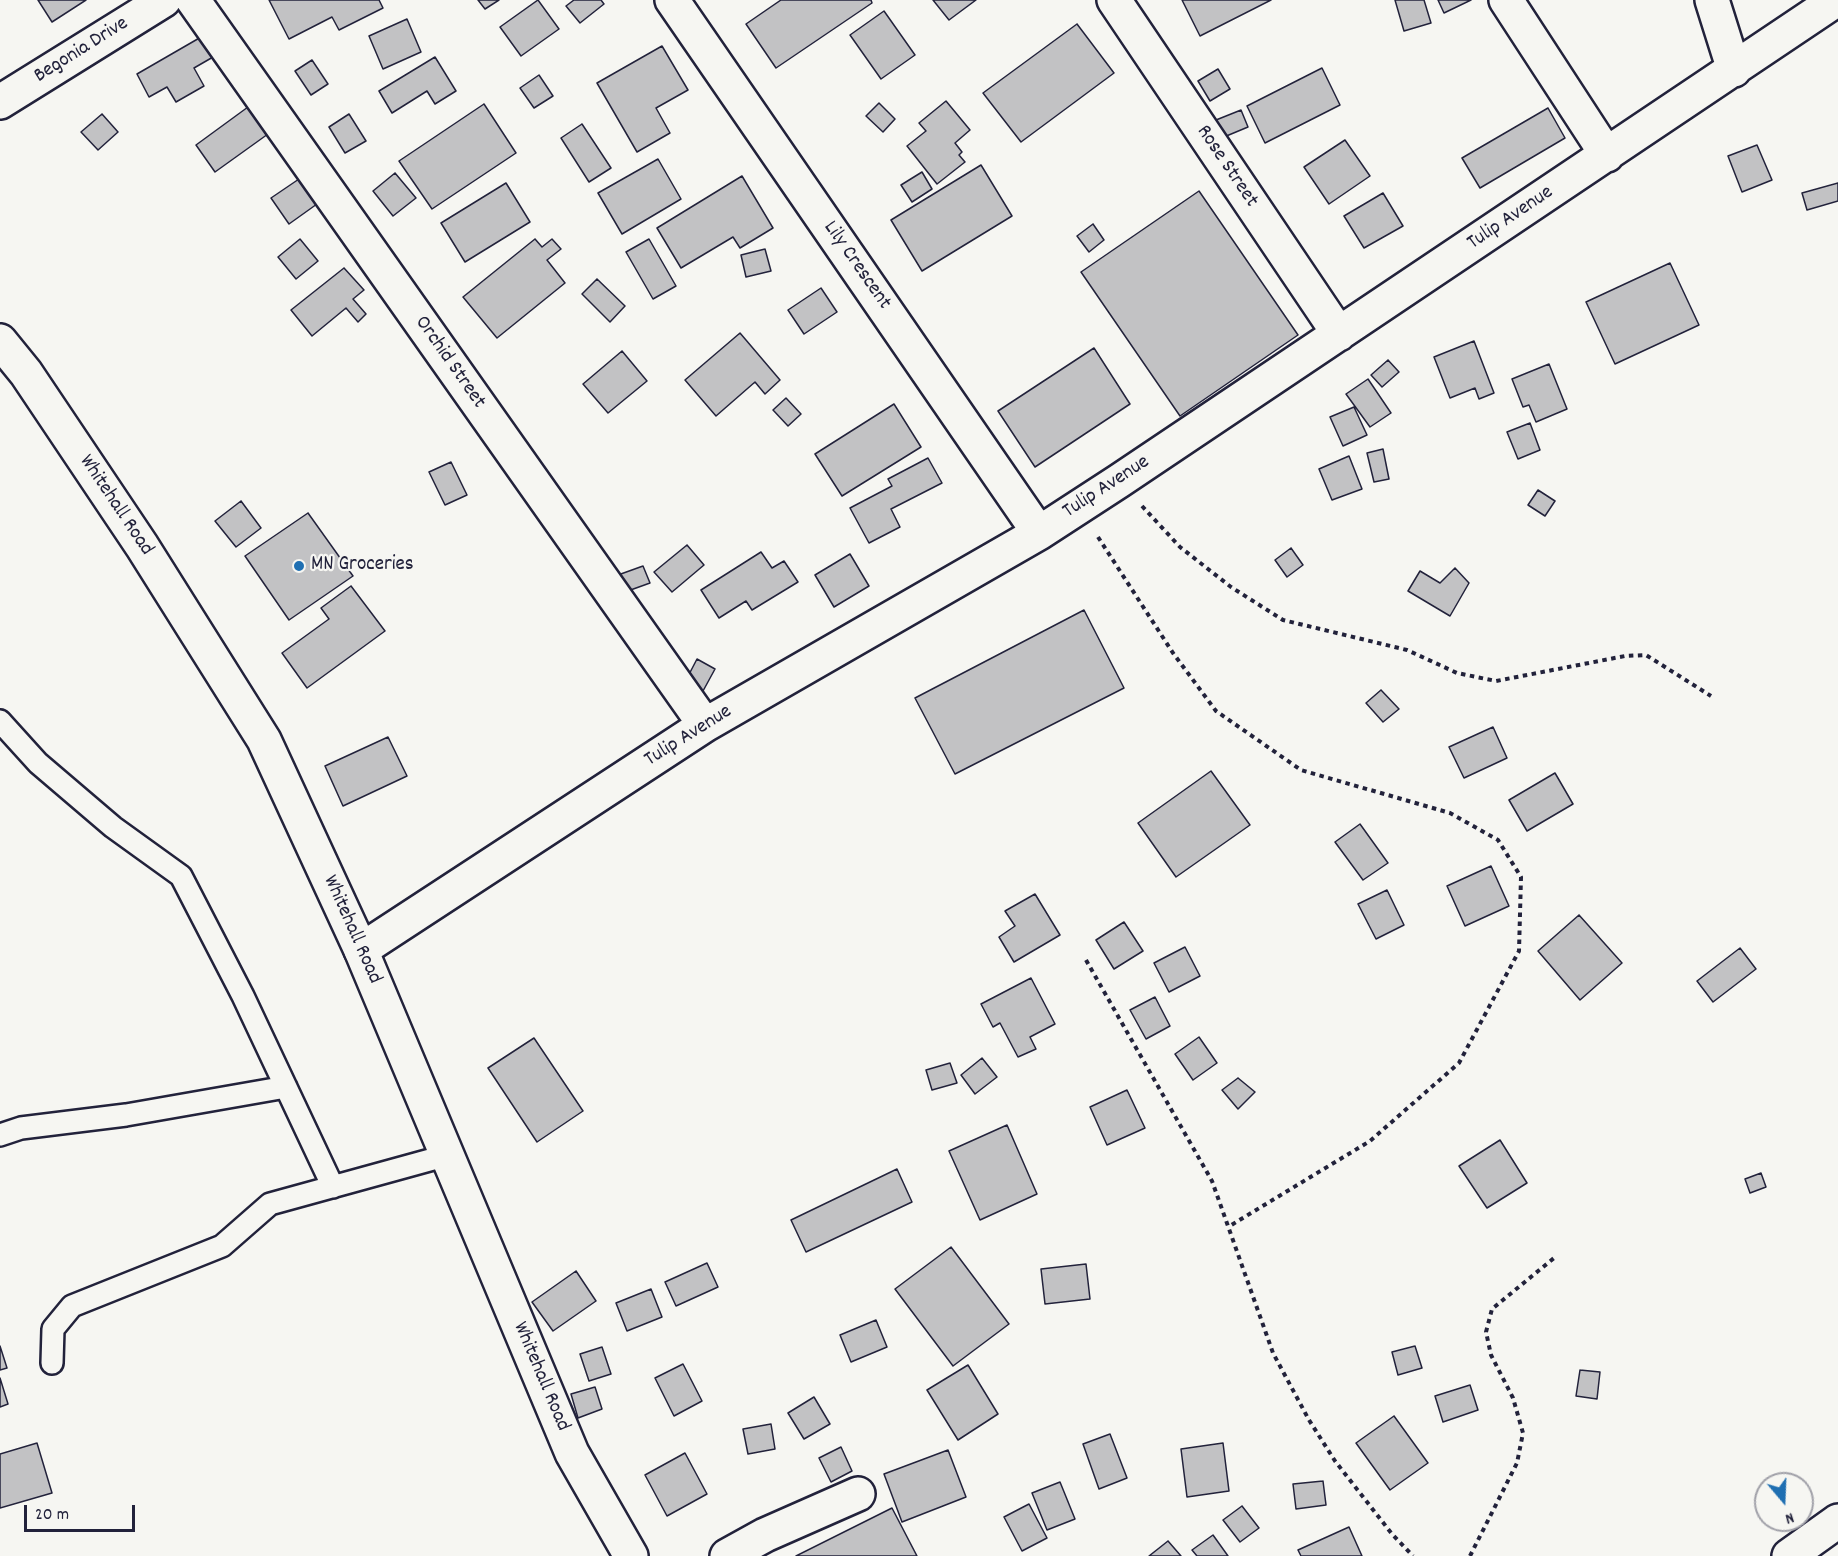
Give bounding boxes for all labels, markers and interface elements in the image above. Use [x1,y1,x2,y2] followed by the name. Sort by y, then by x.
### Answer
[30,12,134,90] street label: Begonia Drive
[1189,121,1263,213] street label: Rose Street
[1463,181,1559,257] street label: Tulip Avenue
[816,217,896,315] street label: Lily Crescent
[408,312,490,414] street label: Orchid Street
[72,451,158,561] street label: Whitehall Road
[1059,451,1155,525] street label: Tulip Avenue
[311,553,414,579] place label: MN Groceries
[292,559,306,573] marker: MN Groceries
[641,700,737,774] street label: Tulip Avenue
[316,872,386,988] street label: Whitehall Road
[506,1319,574,1435] street label: Whitehall Road
[1754,1472,1814,1532] north arrow
[27,1493,138,1531] scale bar
[35,1503,69,1528] text: 20 m
[1782,1505,1797,1530] text: N

